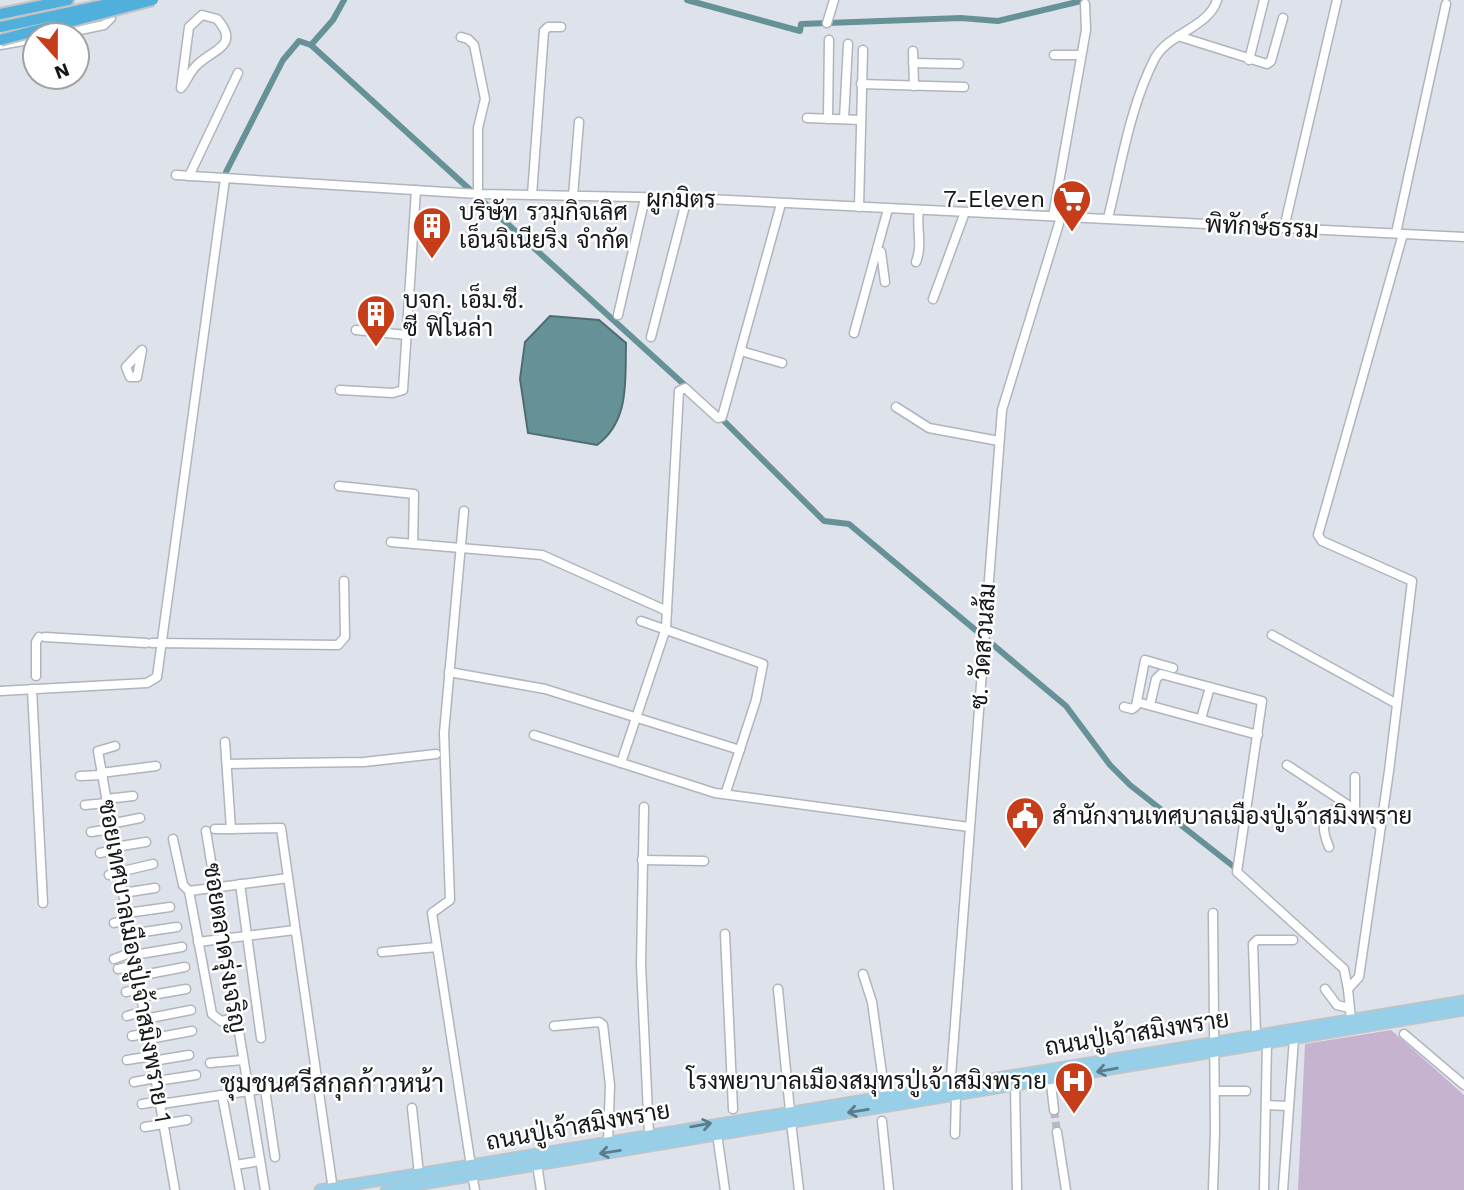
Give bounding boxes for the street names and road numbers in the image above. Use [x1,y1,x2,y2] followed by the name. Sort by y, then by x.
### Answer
[646,184,716,217] street label: ผูกมิตร
[1204,208,1320,244] street label: พิทักษ์ธรรม
[964,582,1001,710] street label: ซ. วัดสวนส้ม
[90,797,178,1125] street label: ซอยเทศบาลเมืองปู่เจ้าสมิงพราย 1
[196,861,252,1035] street label: ซอยตลาดรุ่งเจริญ
[1043,1004,1232,1064] street label: ถนนปู่เจ้าสมิงพราย
[484,1095,673,1159] street label: ถนนปู่เจ้าสมิงพราย

